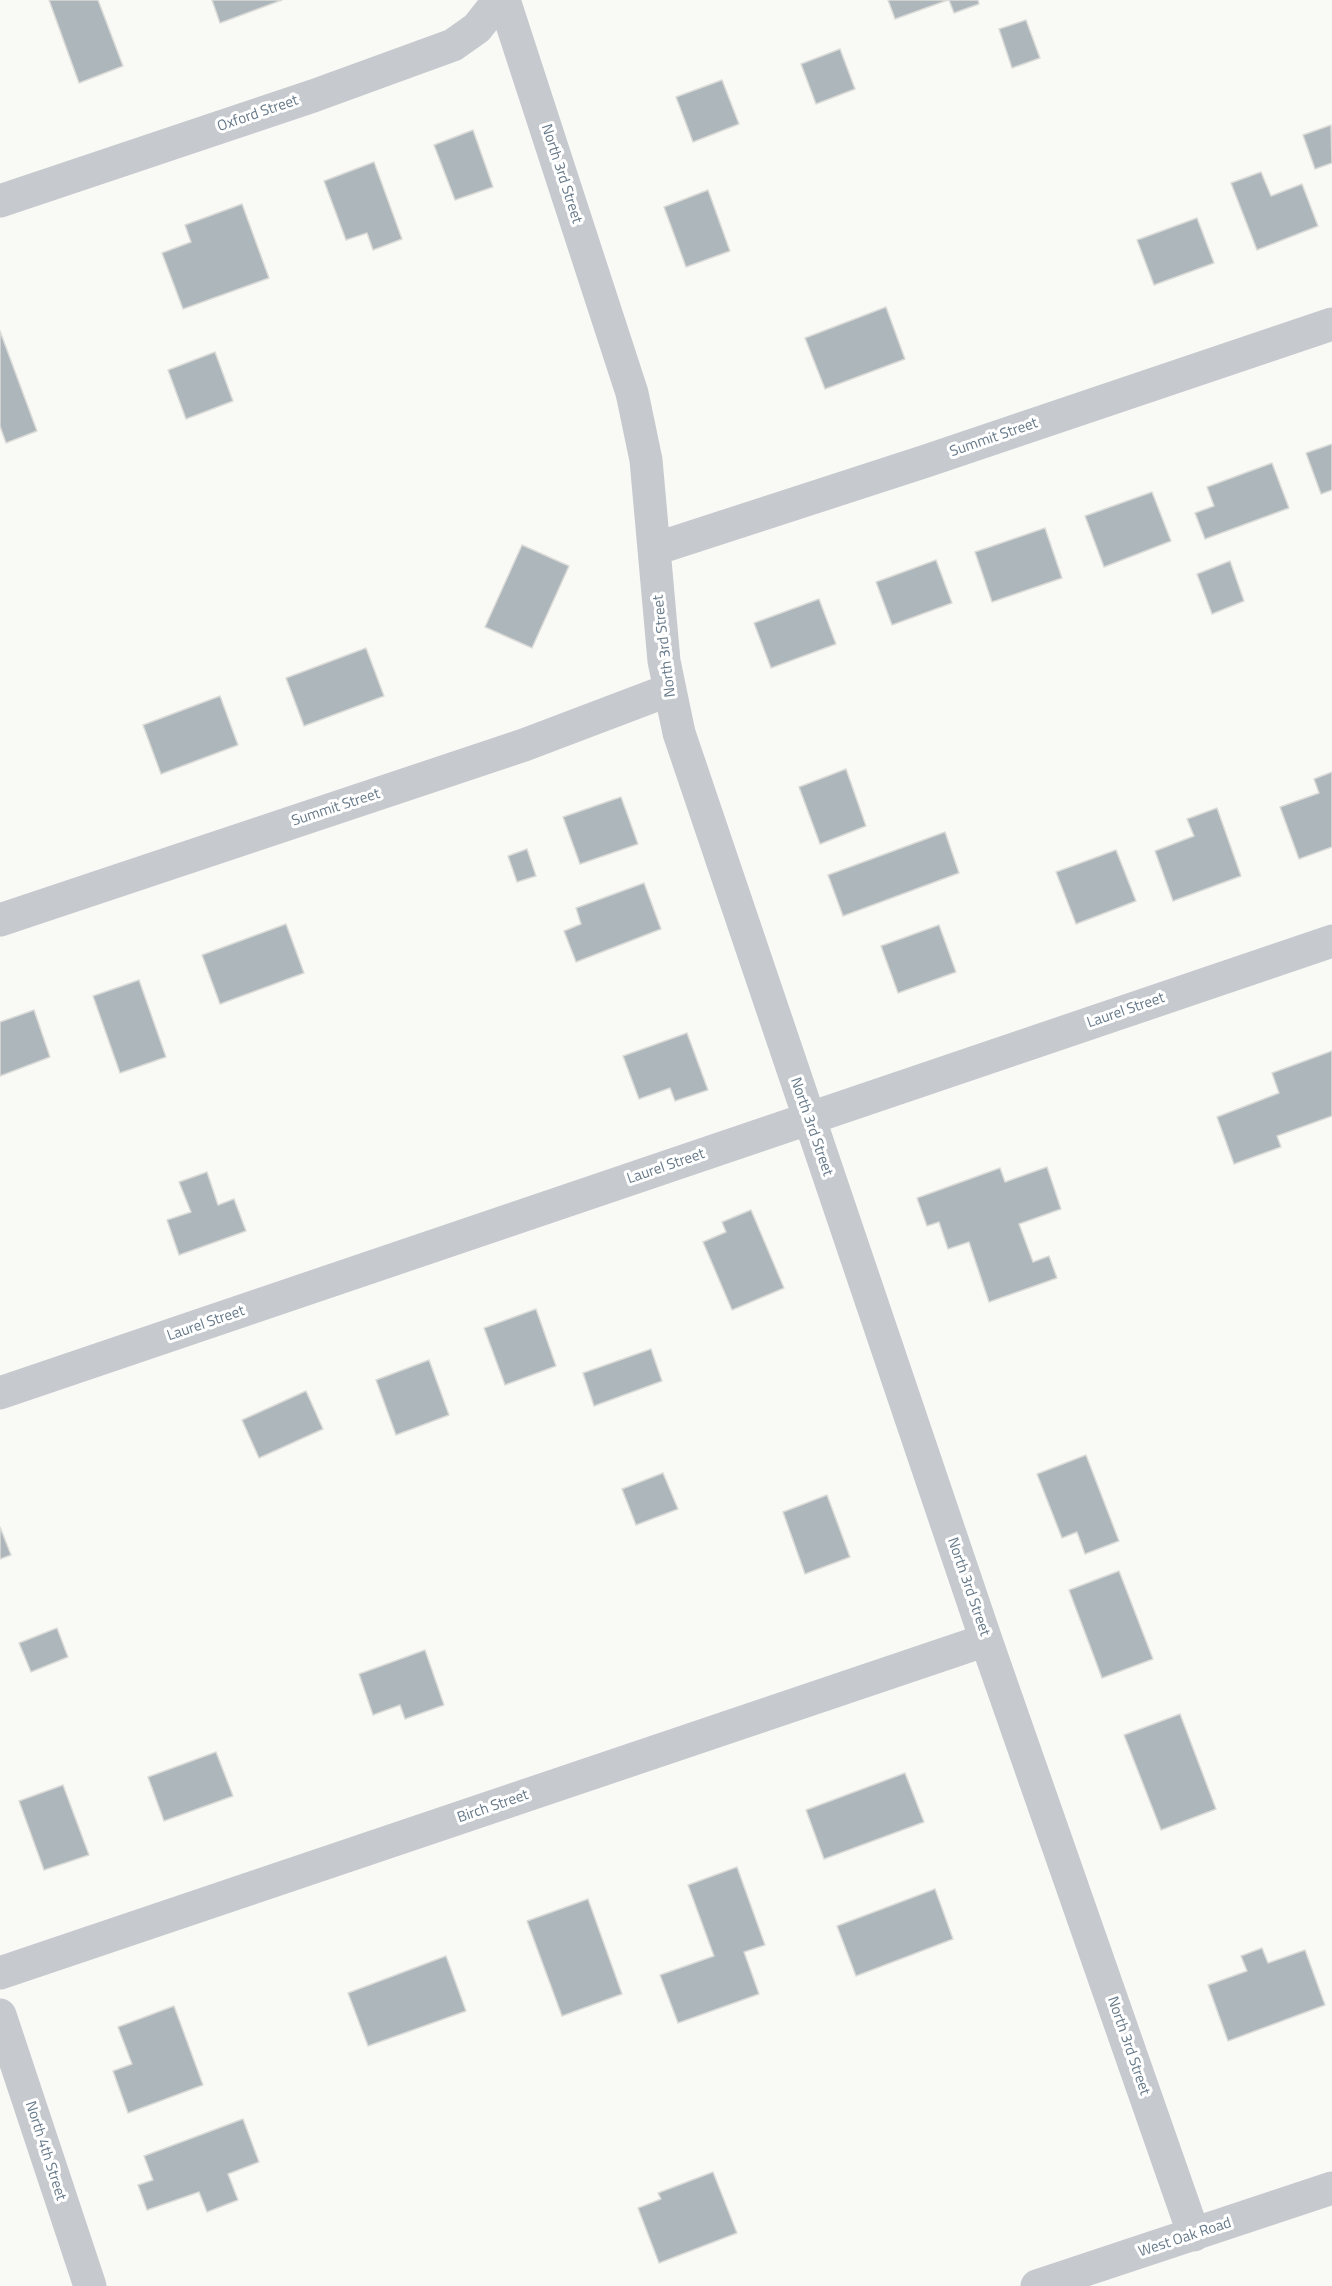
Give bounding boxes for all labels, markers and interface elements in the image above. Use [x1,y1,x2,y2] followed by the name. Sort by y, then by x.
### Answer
[215,92,301,136] street label: Oxford Street
[537,122,585,226] street label: North 3rd Street
[948,415,1040,461] street label: Summit Street
[650,594,680,698] street label: North 3rd Street
[290,785,382,831] street label: Summit Street
[1085,989,1167,1033] street label: Laurel Street
[786,1075,836,1179] street label: North 3rd Street
[625,1145,707,1189] street label: Laurel Street
[165,1302,247,1346] street label: Laurel Street
[943,1535,993,1639] street label: North 3rd Street
[455,1786,531,1828] street label: Birch Street
[1103,1994,1153,2098] street label: North 3rd Street
[20,2099,70,2203] street label: North 4th Street
[1136,2215,1234,2261] street label: West Oak Road

